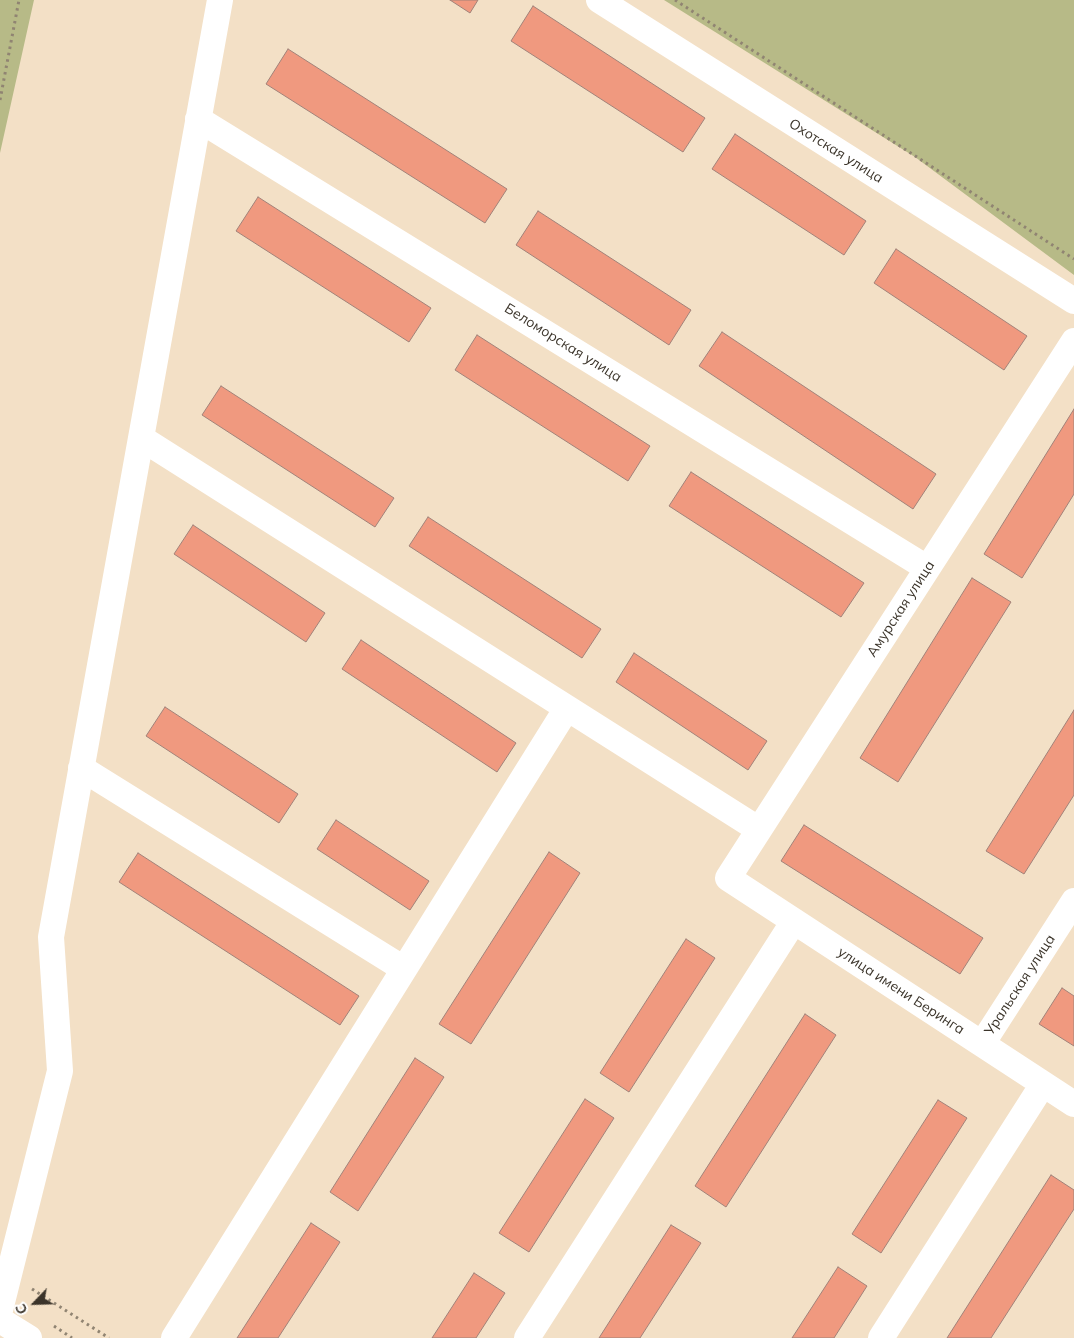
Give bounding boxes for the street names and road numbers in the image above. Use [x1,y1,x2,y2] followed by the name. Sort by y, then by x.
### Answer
[786,115,886,187] street label: Охотская улица
[501,300,625,386] street label: Беломорская улица
[864,558,938,660] street label: Амурская улица
[981,931,1059,1039] street label: Уральская улица
[835,944,967,1038] street label: улица имени Беринга

